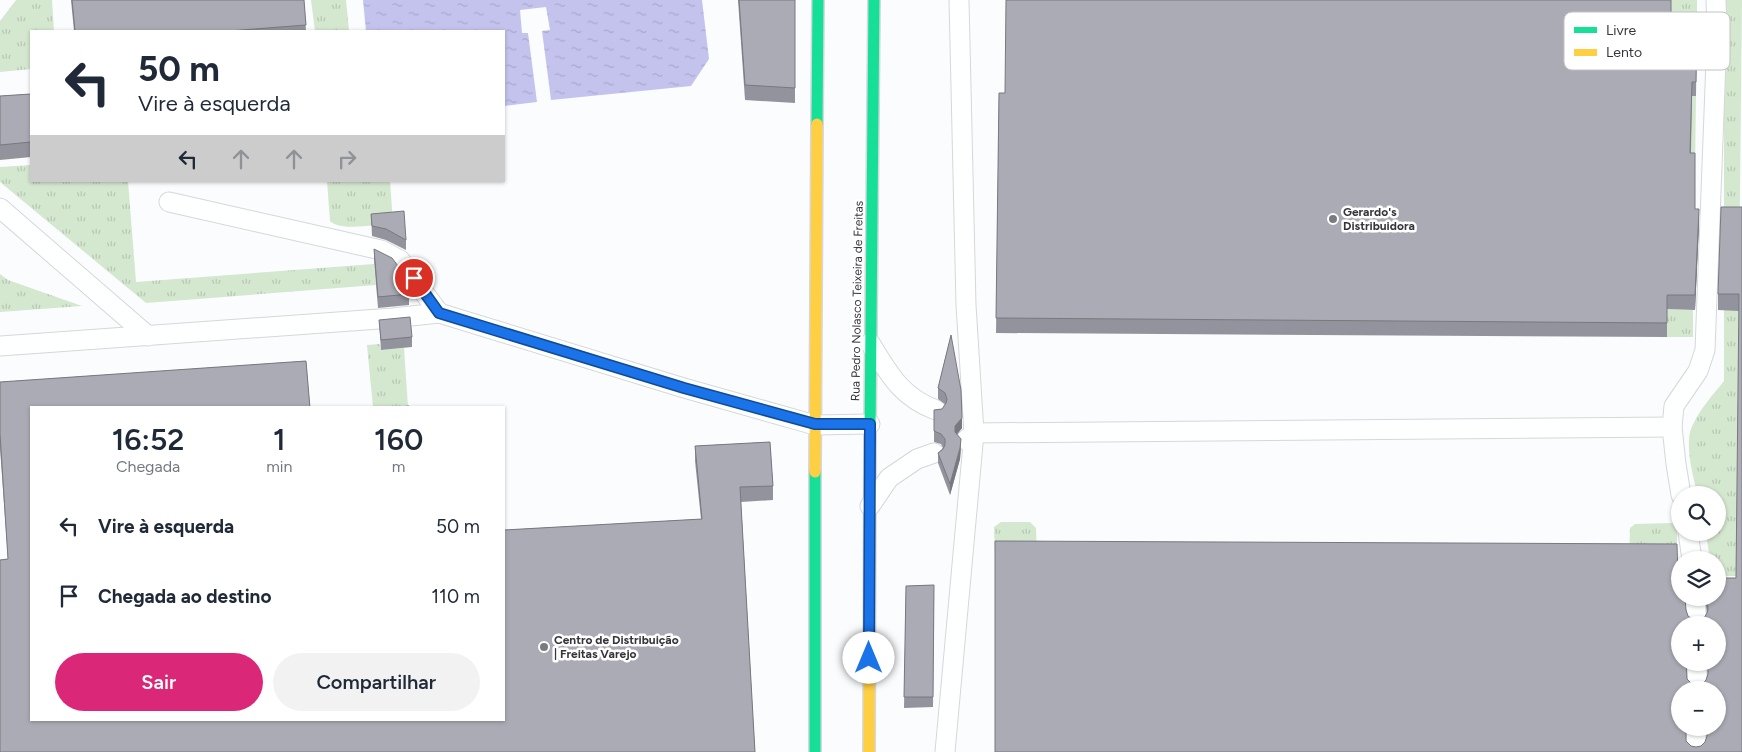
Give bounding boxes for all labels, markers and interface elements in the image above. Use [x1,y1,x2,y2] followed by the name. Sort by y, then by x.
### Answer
[1564,12,1730,70] legend
[1606,22,1637,39] text: Livre
[1606,44,1642,61] text: Lento
[138,48,220,90] text: 50 m
[55,50,120,115] icon: left
[138,90,291,117] text: Vire à esquerda
[174,145,202,173] icon: left
[227,145,255,173] icon: ahead
[280,145,308,173] icon: ahead
[333,145,361,173] icon: right
[848,200,866,401] street label: Rua Pedro Nolasco Teixeira de Freitas
[1343,205,1415,233] place label: Gerardo's Distribuidora
[1327,213,1339,225] marker: Gerardo's Distribuidora
[393,257,435,299] pin
[400,264,428,292] icon: arrive
[112,421,184,458] text: 16:52
[273,421,286,458] text: 1
[374,421,423,458] text: 160
[116,457,180,476] text: Chegada
[266,457,292,476] text: min
[392,457,405,476] text: m
[1671,486,1726,736] map controls
[1671,486,1726,541] button: search
[55,512,83,540] icon: left
[98,515,234,538] text: Vire à esquerda
[436,515,480,538] text: 50 m
[1671,551,1726,606] button: layers
[55,582,83,610] icon: arrive
[98,585,271,608] text: Chegada ao destino
[431,585,480,608] text: 110 m
[1671,616,1726,671] button: +
[842,631,894,683] position arrow
[554,633,679,661] place label: Centro de Distribuição | Freitas Varejo
[538,641,550,653] marker: Centro de Distribuição | Freitas Varejo
[55,653,263,711] button: Sair
[273,653,480,711] button: Compartilhar
[1671,681,1726,736] button: −

